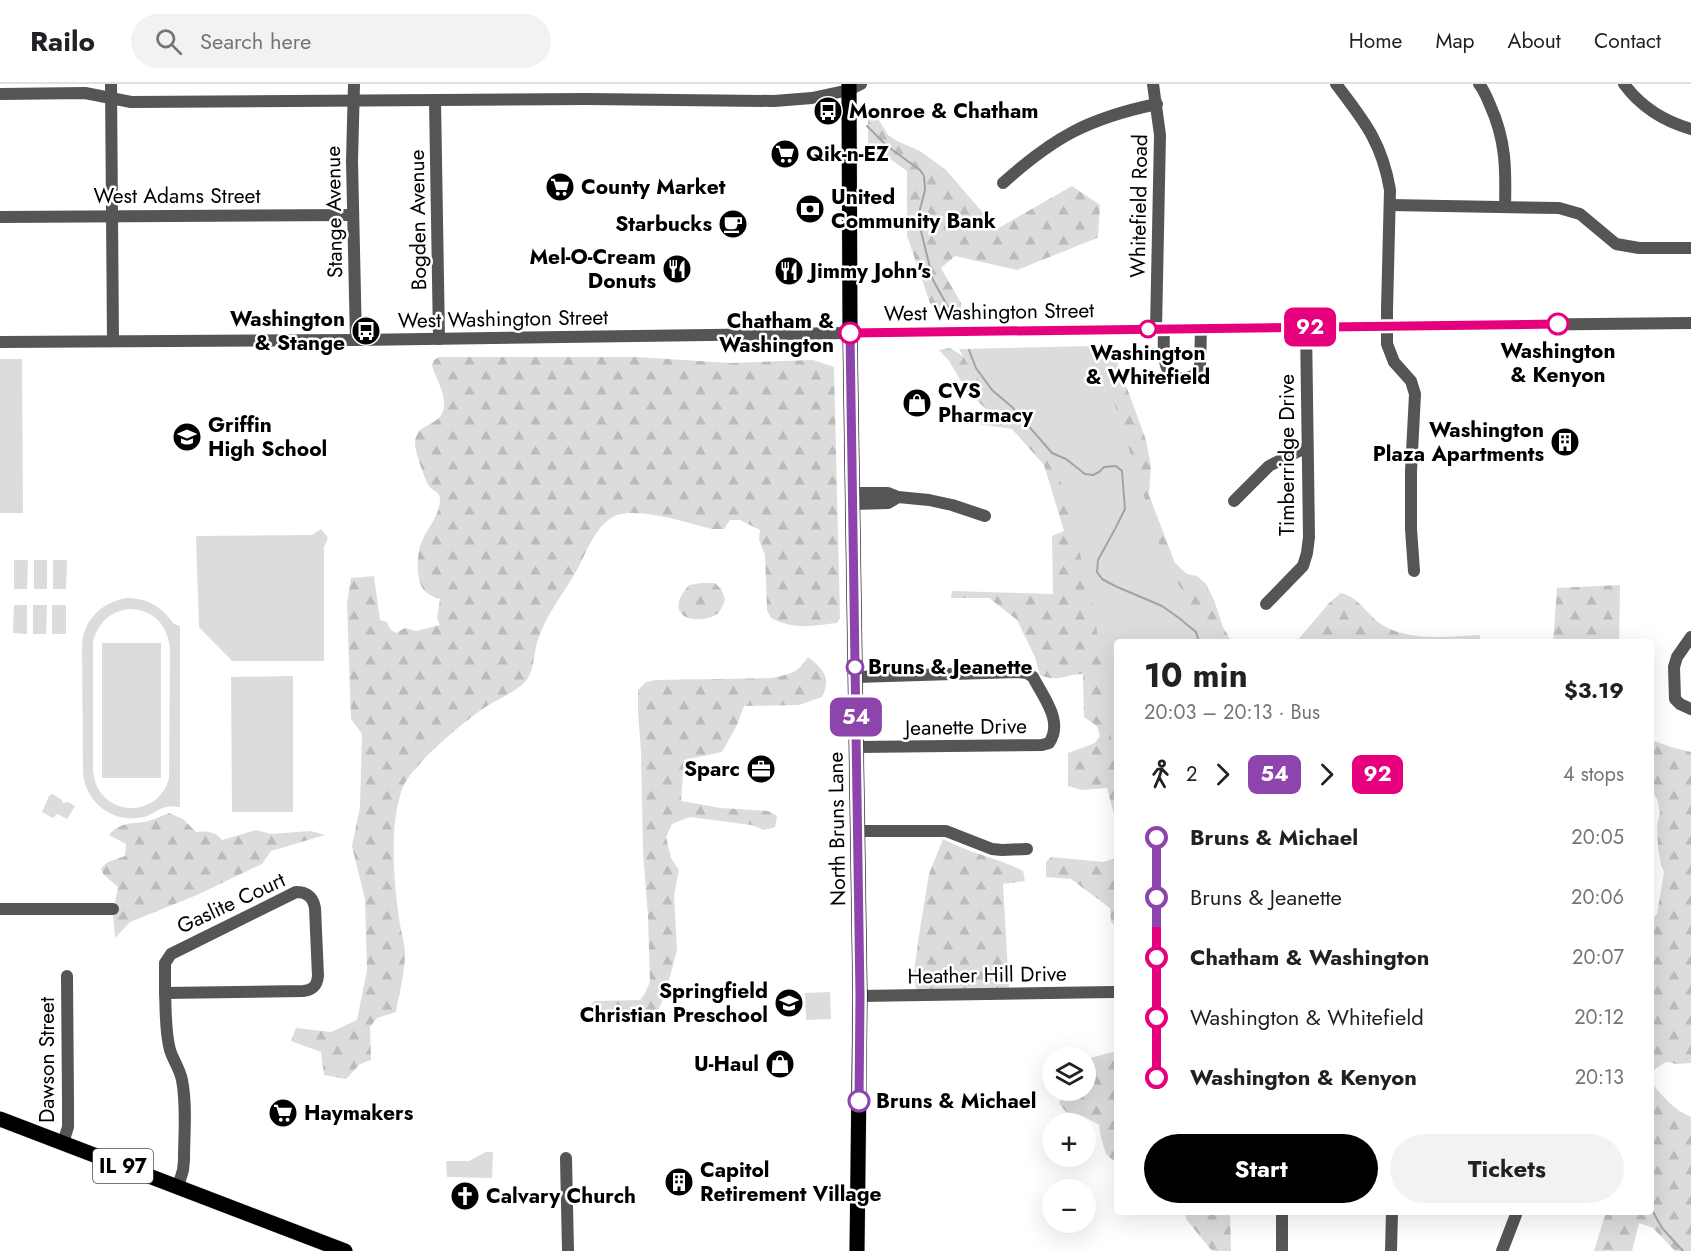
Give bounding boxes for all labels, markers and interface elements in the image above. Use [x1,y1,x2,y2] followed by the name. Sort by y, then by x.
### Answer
[131,14,551,68] search box
[30,21,95,62] text: Railo
[152,25,185,58] icon: search
[200,25,311,57] text: Search here
[1349,26,1402,56] text: Home
[1435,26,1475,56] text: Map
[1508,26,1561,56] text: About
[1594,26,1661,56] text: Contact
[812,95,844,127] bus stop icon: Monroe & Chatham
[849,96,1038,126] place label: Monroe & Chatham
[1123,134,1155,278] street label: Whitefield Road
[769,138,801,170] supermarket icon: Qik-n-EZ
[806,139,889,169] place label: Qik-n-EZ
[318,145,350,278] street label: Stange Avenue
[402,149,434,291] street label: Bogden Avenue
[544,171,576,203] supermarket icon: County Market
[581,172,726,202] place label: County Market
[94,181,260,211] street label: West Adams Street
[831,182,996,236] place label: United Community Bank
[794,193,826,225] bank icon: United Community Bank
[717,208,749,240] cafe icon: Starbucks
[615,209,712,239] place label: Starbucks
[529,242,656,296] place label: Mel-O-Cream Donuts
[661,253,693,285] restaurant icon: Mel-O-Cream Donuts
[773,255,805,287] restaurant icon: Jimmy John's
[806,256,931,286] place label: Jimmy John's
[884,295,1094,329] street label: West Washington Street
[398,302,608,336] street label: West Washington Street
[230,304,345,358] place label: Washington & Stange
[719,306,834,360] place label: Chatham & Washington
[1283,308,1337,346] line badge: 92
[1296,312,1324,342] text: 92
[1547,313,1569,335] marker: Washington & Kenyon
[350,315,382,347] bus stop icon: Washington & Stange
[1139,320,1157,338] marker: Washington & Whitefield
[839,322,861,344] marker: Chatham & Washington
[1501,336,1615,390] place label: Washington & Kenyon
[1086,338,1210,392] place label: Washington & Whitefield
[1272,374,1302,536] street label: Timberridge Drive
[938,376,1034,430] place label: CVS Pharmacy
[901,387,933,419] shop icon: CVS Pharmacy
[208,410,327,464] place label: Griffin High School
[1373,415,1544,469] place label: Washington Plaza Apartments
[171,421,203,453] school or university icon: Griffin High School
[1549,426,1581,458] building icon: Washington Plaza Apartments
[868,652,1032,682] place label: Bruns & Jeanette
[1144,652,1248,699] text: 10 min
[846,658,864,676] marker: Bruns & Jeanette
[1564,674,1624,706] text: $3.19
[829,698,883,736] line badge: 54
[1144,698,1320,727] text: 20:03 – 20:13 · Bus
[842,702,870,732] text: 54
[902,711,1027,743] street label: Jeanette Drive
[821,751,853,906] street label: North Bruns Lane
[745,753,777,785] office icon: Sparc
[684,754,740,784] place label: Sparc
[1144,758,1177,791] icon: walk
[1206,758,1239,791] icon: forward
[1310,758,1343,791] icon: forward
[1260,759,1289,789] text: 54
[1364,759,1391,789] text: 92
[1186,760,1197,789] text: 2
[1563,760,1624,789] text: 4 stops
[1190,821,1358,853] text: Bruns & Michael
[1571,823,1624,852] text: 20:05
[172,865,290,941] street label: Gaslite Court
[1190,881,1342,913] text: Bruns & Jeanette
[1571,883,1624,912] text: 20:06
[1190,941,1429,973] text: Chatham & Washington
[1572,943,1624,972] text: 20:07
[907,959,1067,991] street label: Heather Hill Drive
[580,976,768,1030] place label: Springfield Christian Preschool
[773,987,805,1019] school or university icon: Springfield Christian Preschool
[32,997,62,1123] street label: Dawson Street
[1190,1001,1424,1033] text: Washington & Whitefield
[1574,1003,1624,1032] text: 20:12
[1042,1047,1096,1233] map controls
[1042,1047,1096,1101] button: layers
[764,1048,796,1080] shop icon: U-Haul
[694,1049,759,1079] place label: U-Haul
[1190,1061,1417,1093] text: Washington & Kenyon
[1575,1063,1624,1092] text: 20:13
[876,1086,1037,1116] place label: Bruns & Michael
[848,1090,870,1112] marker: Bruns & Michael
[267,1097,299,1129] supermarket icon: Haymakers
[304,1098,414,1128] place label: Haymakers
[1042,1113,1096,1167] button: +
[1144,1134,1378,1203] button: Start
[1390,1134,1624,1203] button: Tickets
[93,1149,153,1183] road number: IL 97
[700,1155,881,1209] place label: Capitol Retirement Village
[663,1166,695,1198] building icon: Capitol Retirement Village
[1042,1179,1096,1233] button: −
[449,1180,481,1212] church icon: Calvary Church
[486,1181,636,1211] place label: Calvary Church

